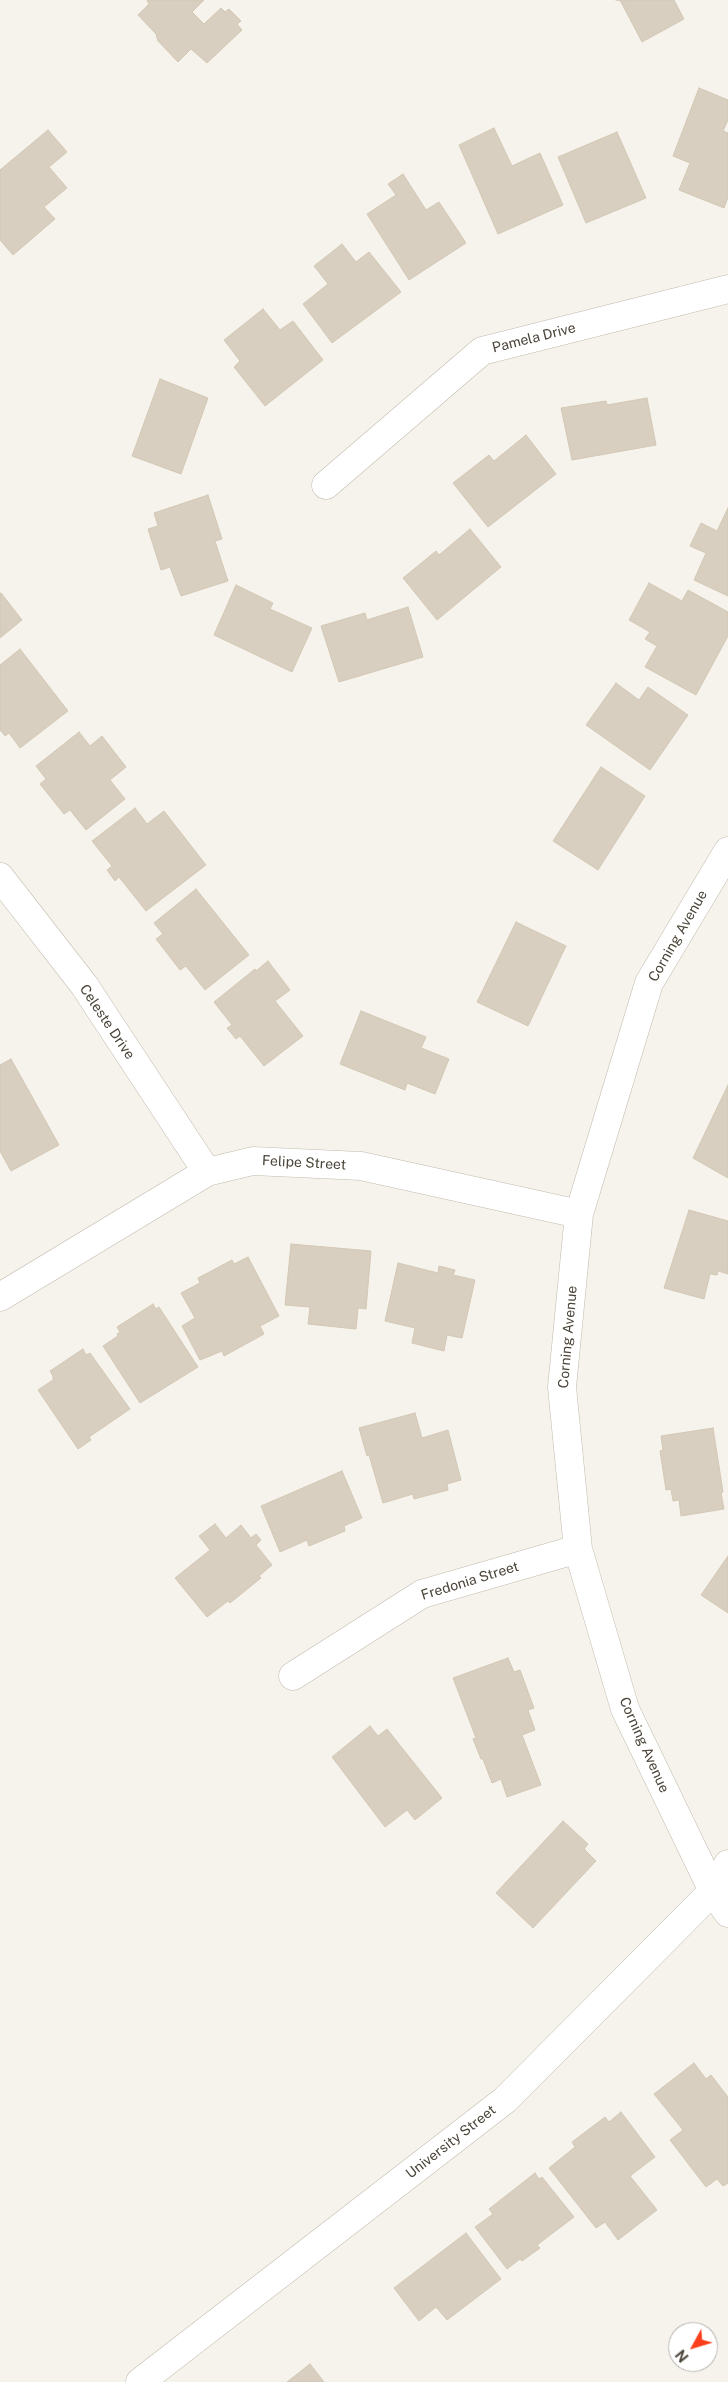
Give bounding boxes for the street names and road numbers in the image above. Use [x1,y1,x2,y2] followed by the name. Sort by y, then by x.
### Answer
[491,320,577,356] street label: Pamela Drive
[645,887,711,985] street label: Corning Avenue
[76,982,138,1062] street label: Celeste Drive
[261,1152,347,1174] street label: Felipe Street
[555,1285,581,1389] street label: Corning Avenue
[419,1558,521,1604] street label: Fredonia Street
[615,1695,673,1795] street label: Corning Avenue
[403,2102,499,2182] street label: University Street

